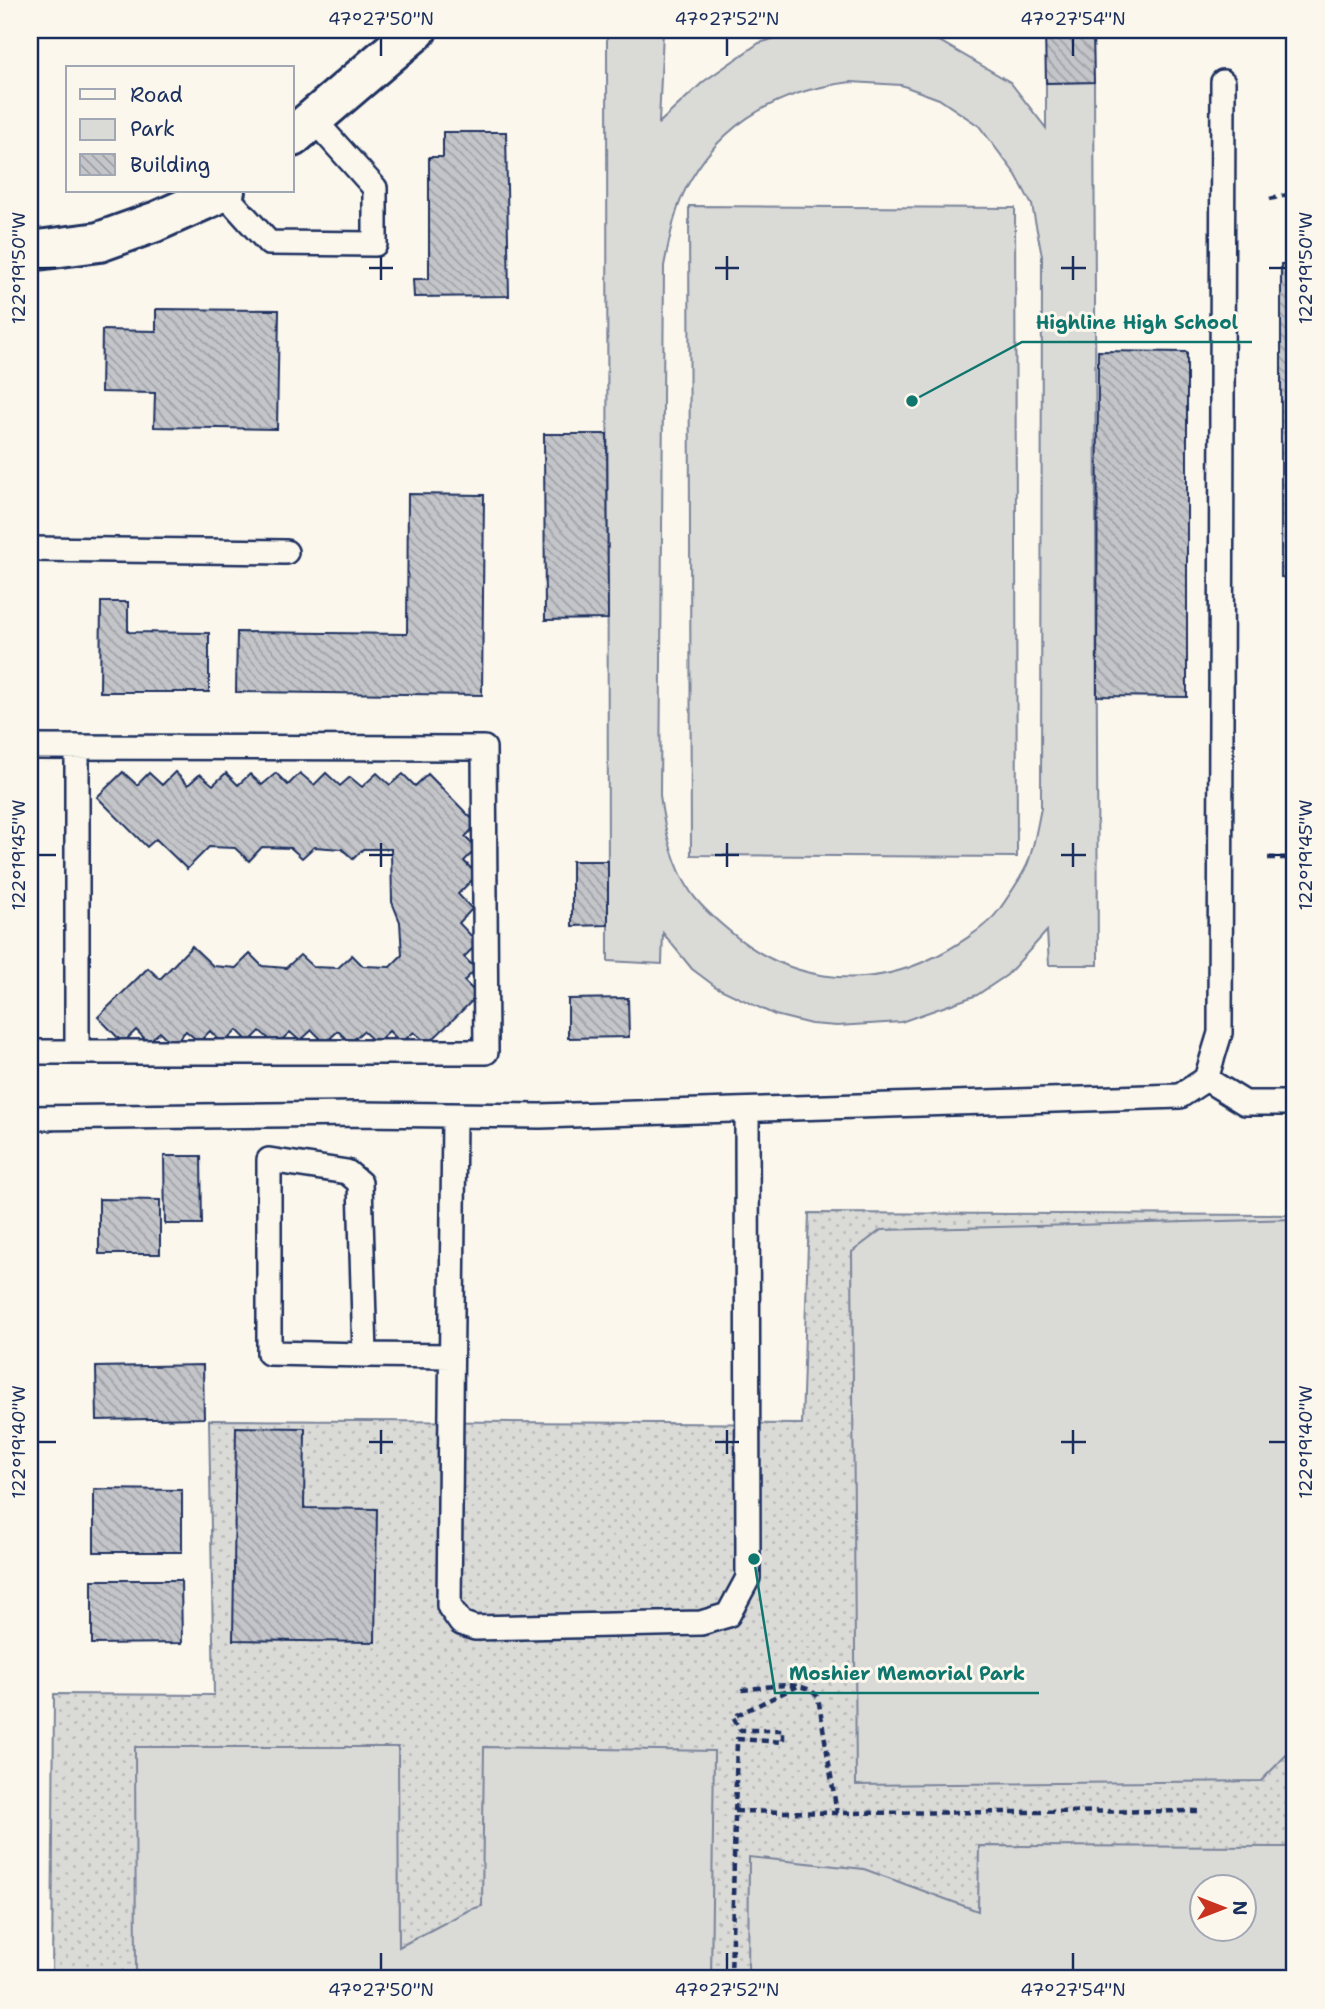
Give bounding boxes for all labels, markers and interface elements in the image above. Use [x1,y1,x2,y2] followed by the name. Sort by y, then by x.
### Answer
[328,7,434,31] text: 47°27'50"N
[675,7,780,31] text: 47°27'52"N
[1020,7,1126,31] text: 47°27'54"N
[66,66,294,192] legend
[130,81,183,109] text: Road
[130,115,175,143] text: Park
[130,151,210,179] text: Building
[7,212,31,324] text: 122°19'50"W
[1294,212,1318,324] text: 122°19'50"W
[1022,302,1252,342] callout: Highline High School
[1036,310,1239,335] text: Highline High School
[7,799,31,911] text: 122°19'45"W
[1294,799,1318,911] text: 122°19'45"W
[7,1385,31,1499] text: 122°19'40"W
[1294,1385,1318,1499] text: 122°19'40"W
[775,1653,1039,1693] callout: Moshier Memorial Park
[789,1661,1025,1686] text: Moshier Memorial Park
[1188,1872,1258,1942] north arrow
[1227,1900,1252,1916] text: N
[328,1978,434,2002] text: 47°27'50"N
[675,1978,780,2002] text: 47°27'52"N
[1020,1978,1126,2002] text: 47°27'54"N

